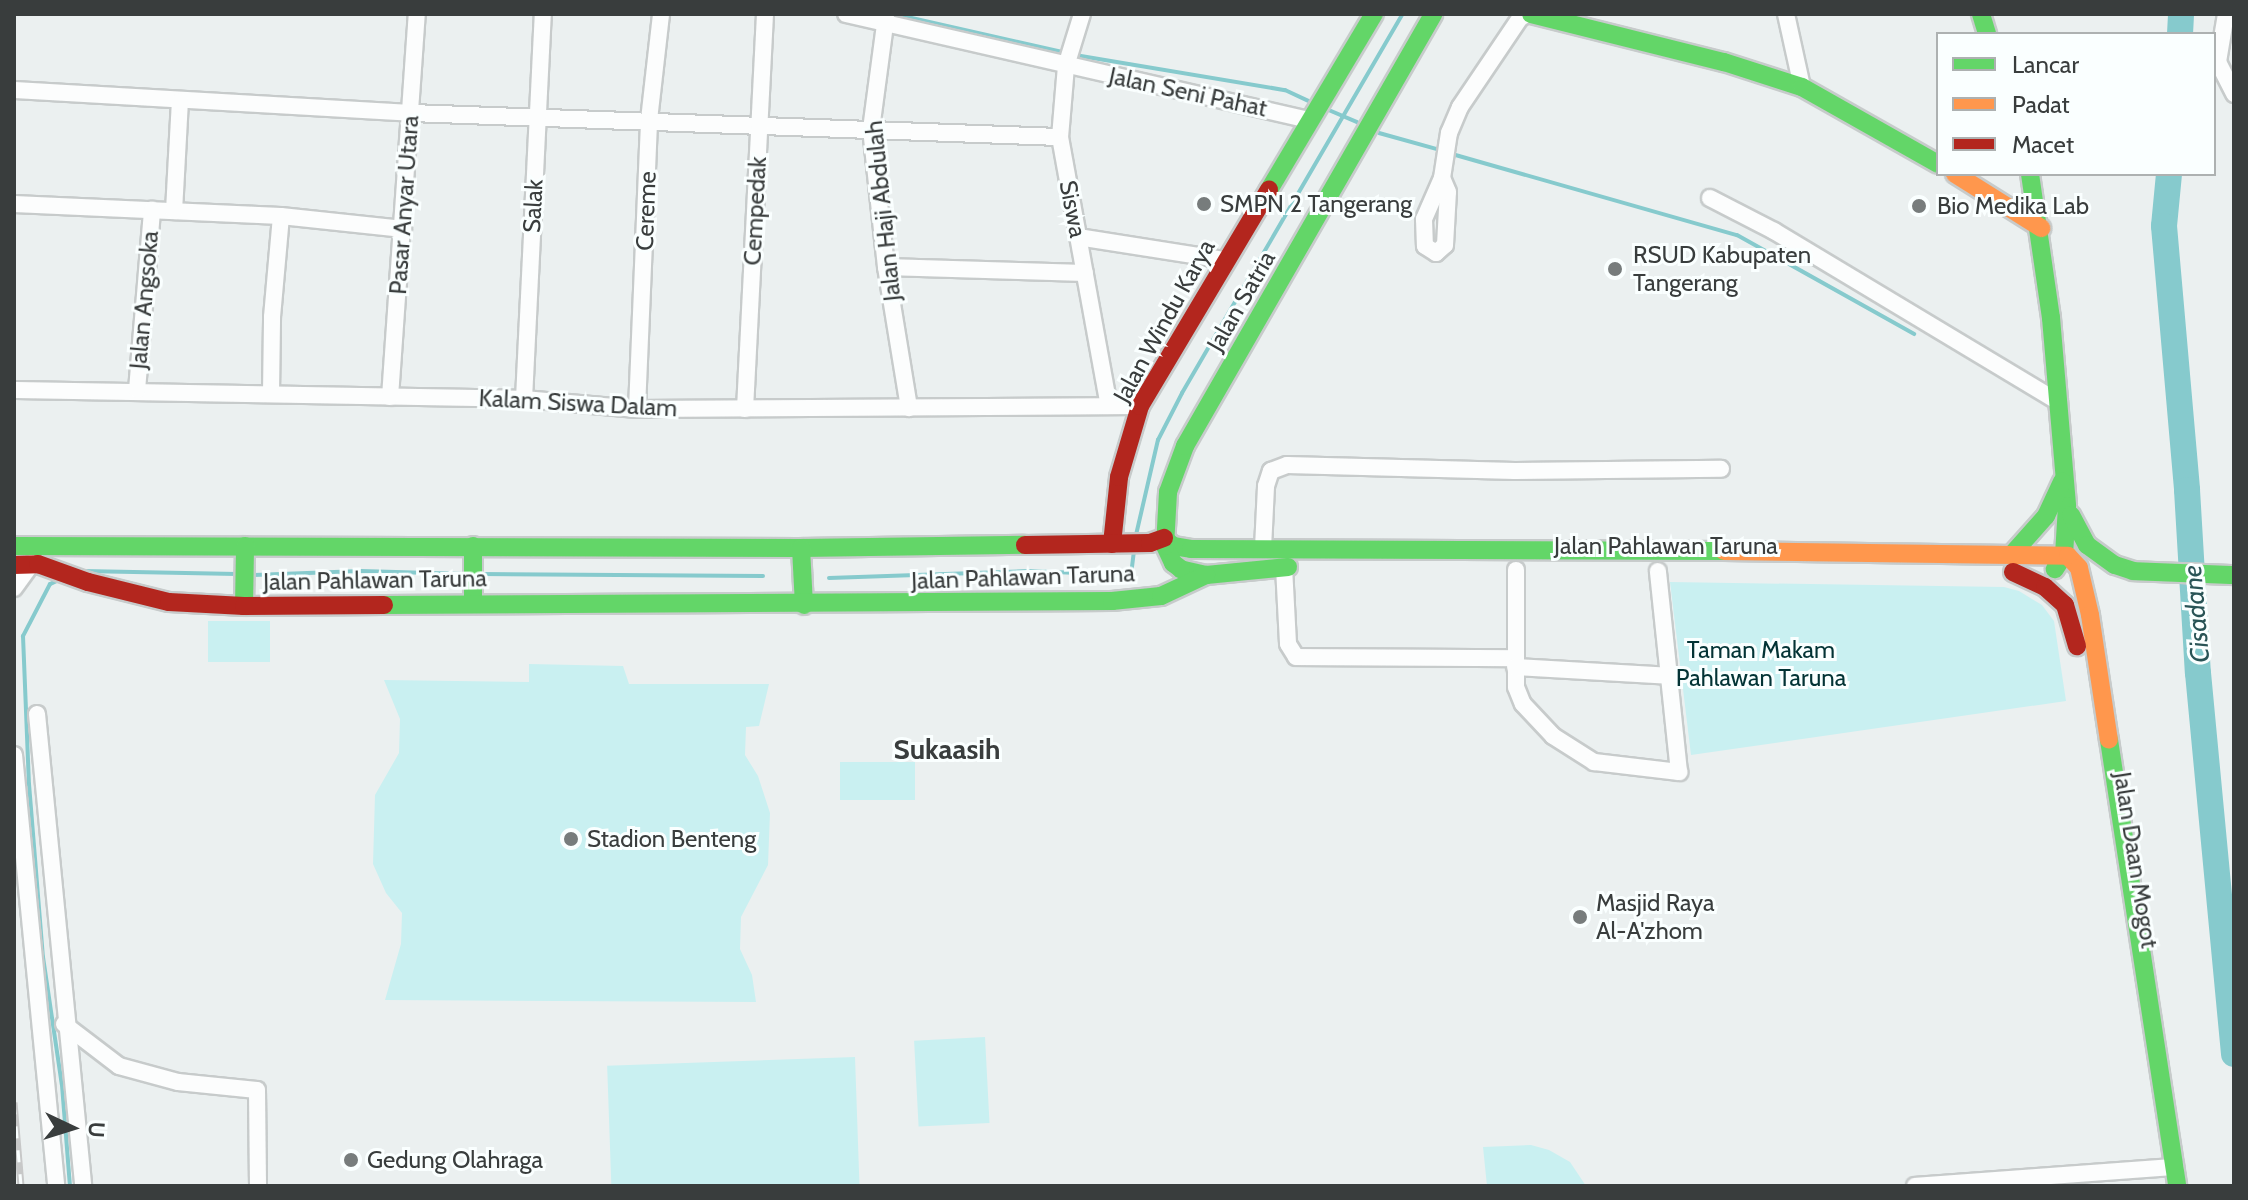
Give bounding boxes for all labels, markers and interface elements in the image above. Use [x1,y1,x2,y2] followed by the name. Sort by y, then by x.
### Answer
[1936,32,2216,176] legend
[2012,50,2079,79] text: Lancar
[1106,61,1270,123] street label: Jalan Seni Pahat
[2012,90,2070,119] text: Padat
[383,114,425,296] street label: Pasar Anyar Utara
[859,119,907,303] street label: Jalan Haji Abdulah
[2012,130,2074,159] text: Macet
[738,156,772,266] street label: Cempedak
[630,171,662,251] street label: Cereme
[1053,178,1093,240] street label: Siswa
[517,179,549,233] street label: Salak
[1220,190,1412,218] place label: SMPN 2 Tangerang
[1937,192,2089,220] place label: Bio Medika Lab
[1195,195,1213,213] marker: SMPN 2 Tangerang
[1908,195,1930,217] marker: Bio Medika Lab
[124,230,164,370] street label: Jalan Angsoka
[1107,234,1221,408] street label: Jalan Windu Karya
[1633,241,1811,297] place label: RSUD Kabupaten Tangerang
[1201,246,1281,356] street label: Jalan Satria
[1604,258,1626,280] marker: RSUD Kabupaten Tangerang
[478,383,678,423] street label: Kalam Siswa Dalam
[1554,532,1778,560] street label: Jalan Pahlawan Taruna
[911,559,1135,595] street label: Jalan Pahlawan Taruna
[263,564,487,596] street label: Jalan Pahlawan Taruna
[2177,564,2217,664] water label: Cisadane
[1676,636,1846,692] park label: Taman Makam Pahlawan Taruna
[894,732,1000,766] district label: Sukaasih
[2108,770,2164,950] street label: Jalan Daan Mogot
[587,825,756,853] place label: Stadion Benteng
[562,830,580,848] marker: Stadion Benteng
[1596,889,1715,945] place label: Masjid Raya Al-A'zhom
[1571,908,1589,926] marker: Masjid Raya Al-A'zhom
[32,1088,112,1168] north arrow
[82,1121,110,1139] text: U
[367,1146,543,1174] place label: Gedung Olahraga
[342,1151,360,1169] marker: Gedung Olahraga

